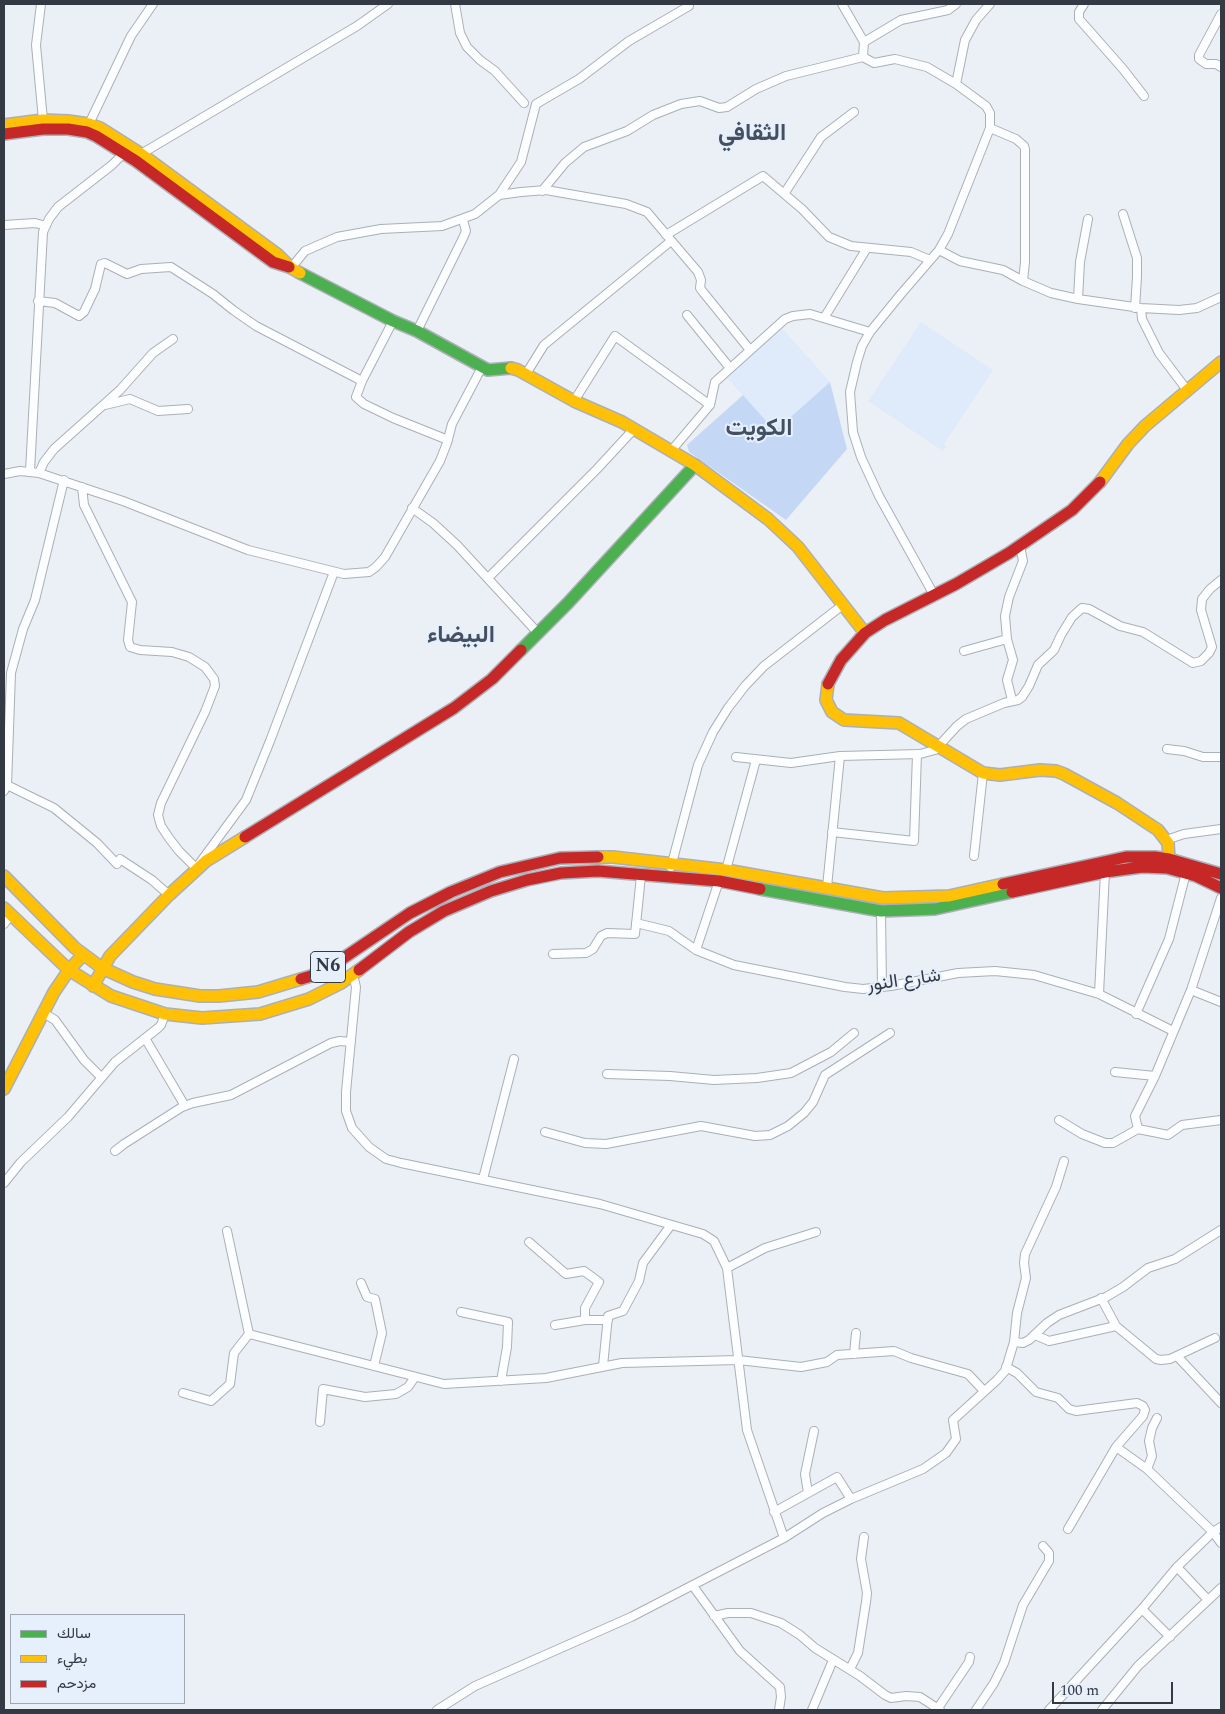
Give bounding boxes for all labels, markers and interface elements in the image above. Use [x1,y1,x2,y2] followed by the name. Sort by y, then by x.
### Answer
[718,121,786,149] district label: الثقافي
[726,416,792,444] district label: الكويت
[427,623,495,651] district label: البيضاء
[310,952,346,982] road number: N6
[866,966,942,998] street label: شارع النور
[10,1614,185,1704] legend
[57,1622,91,1645] text: سالك
[57,1647,87,1670] text: بطيء
[57,1672,96,1695] text: مزدحم
[1055,1672,1176,1704] scale bar
[1060,1679,1099,1702] text: 100 m

